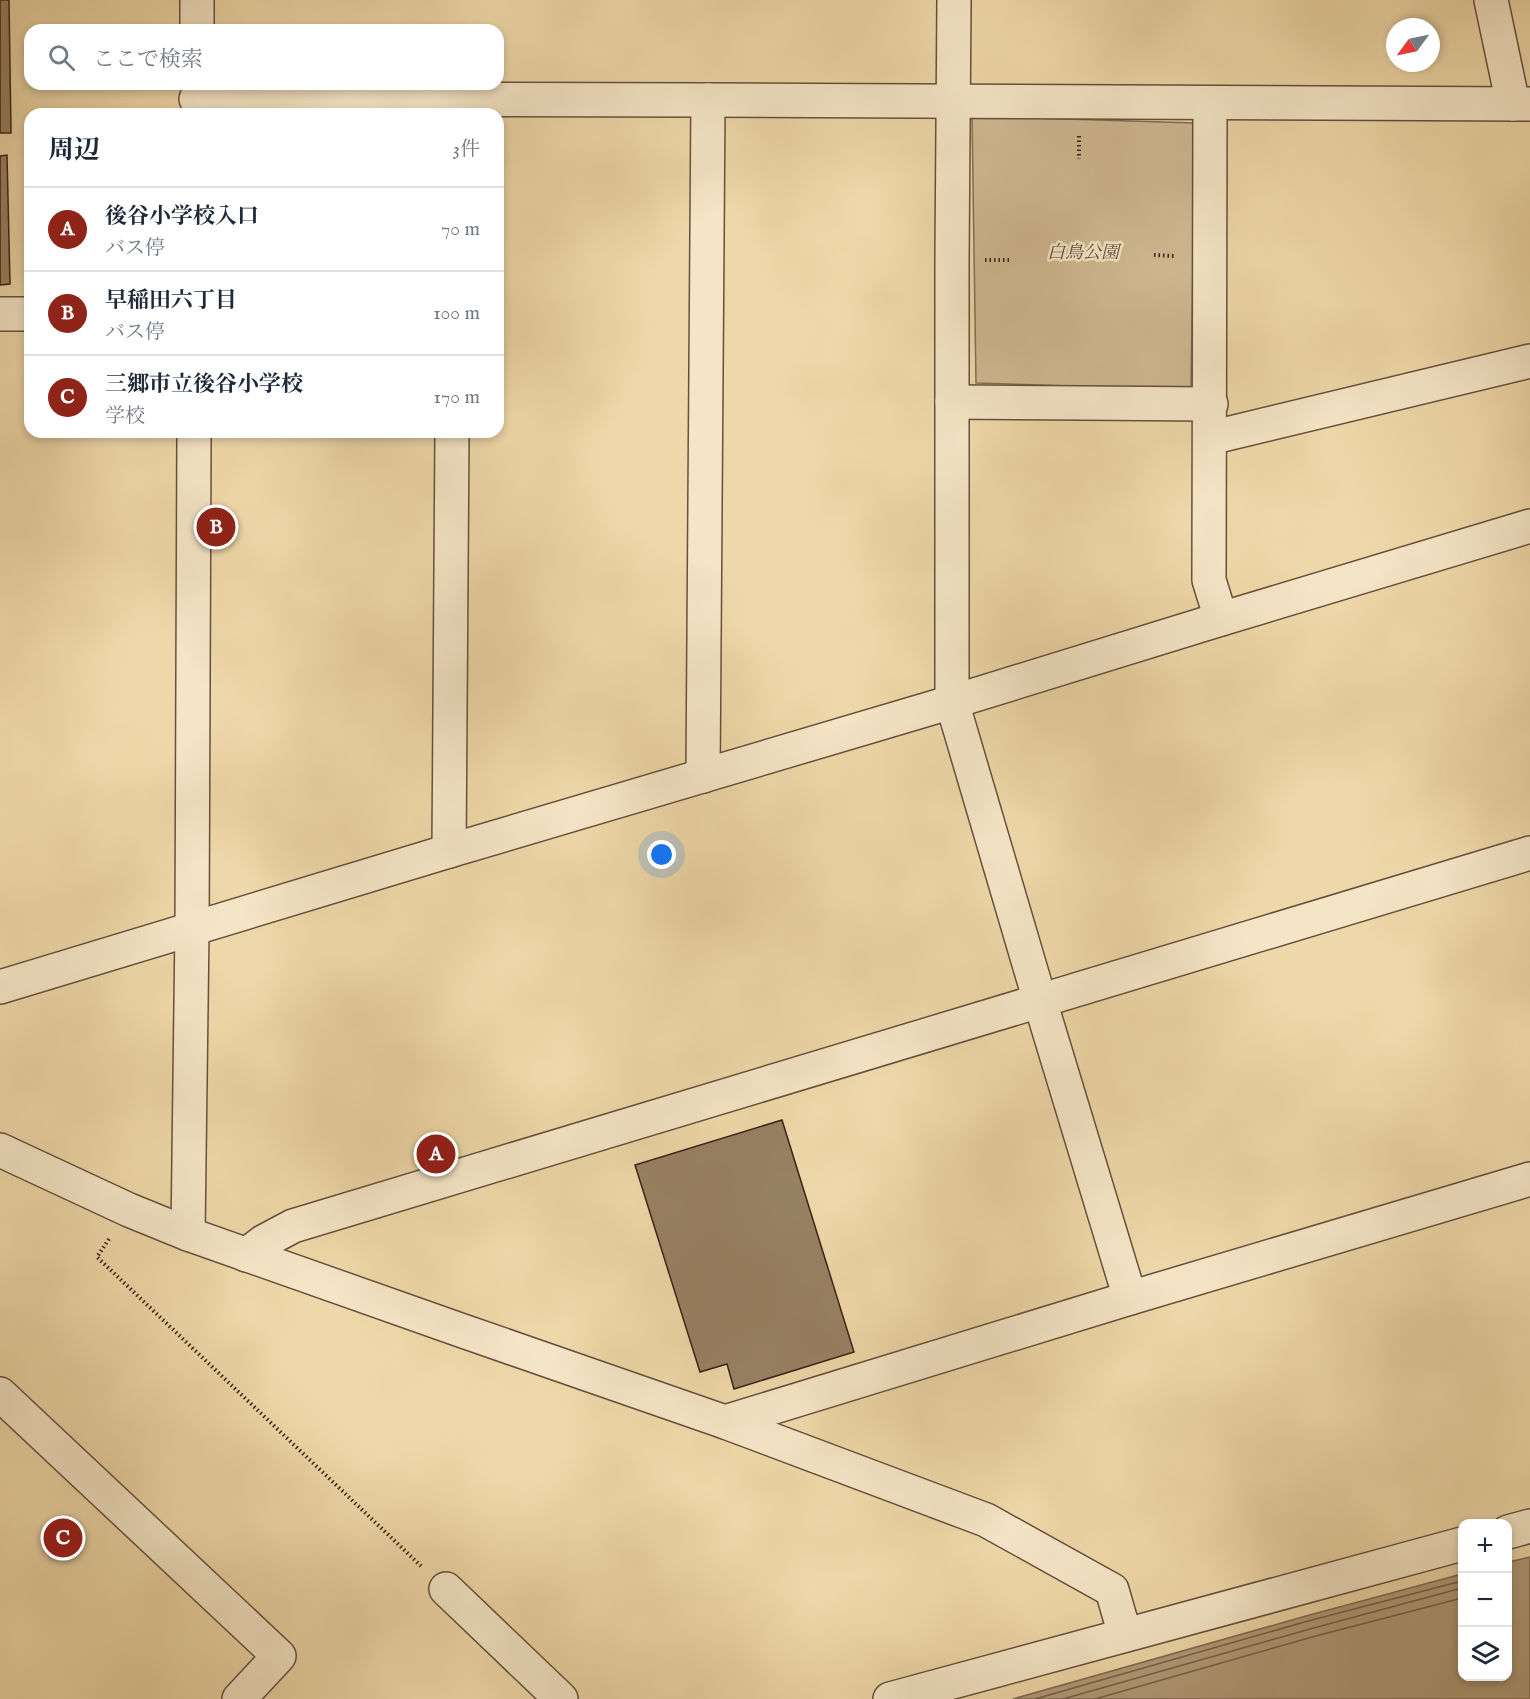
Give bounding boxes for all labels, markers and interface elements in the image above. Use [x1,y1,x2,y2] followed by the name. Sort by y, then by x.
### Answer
[1386,18,1440,72] north arrow
[24,24,504,90] search box
[45,41,78,74] icon: search
[93,46,203,74] text: ここで検索
[48,134,100,167] text: 周辺
[453,137,480,162] text: 3件
[105,203,259,231] text: 後谷小学校入口
[61,217,74,242] text: A
[441,217,480,242] text: 70 m
[105,236,165,261] text: バス停
[1047,242,1122,265] park label: 白鳥公園
[105,287,237,315] text: 早稲田六丁目
[61,301,74,326] text: B
[433,301,480,326] text: 100 m
[105,320,165,345] text: バス停
[105,371,303,399] text: 三郷市立後谷小学校
[60,385,75,410] text: C
[434,385,480,410] text: 170 m
[105,404,145,429] text: 学校
[196,504,236,550] pin: B
[647,840,676,869] your location
[416,1132,456,1176] pin: A
[44,1516,82,1560] pin: C
[1458,1519,1512,1681] map controls
[1458,1519,1512,1573] button: +
[1458,1573,1512,1627] button: −
[1458,1627,1512,1681] button: layers

